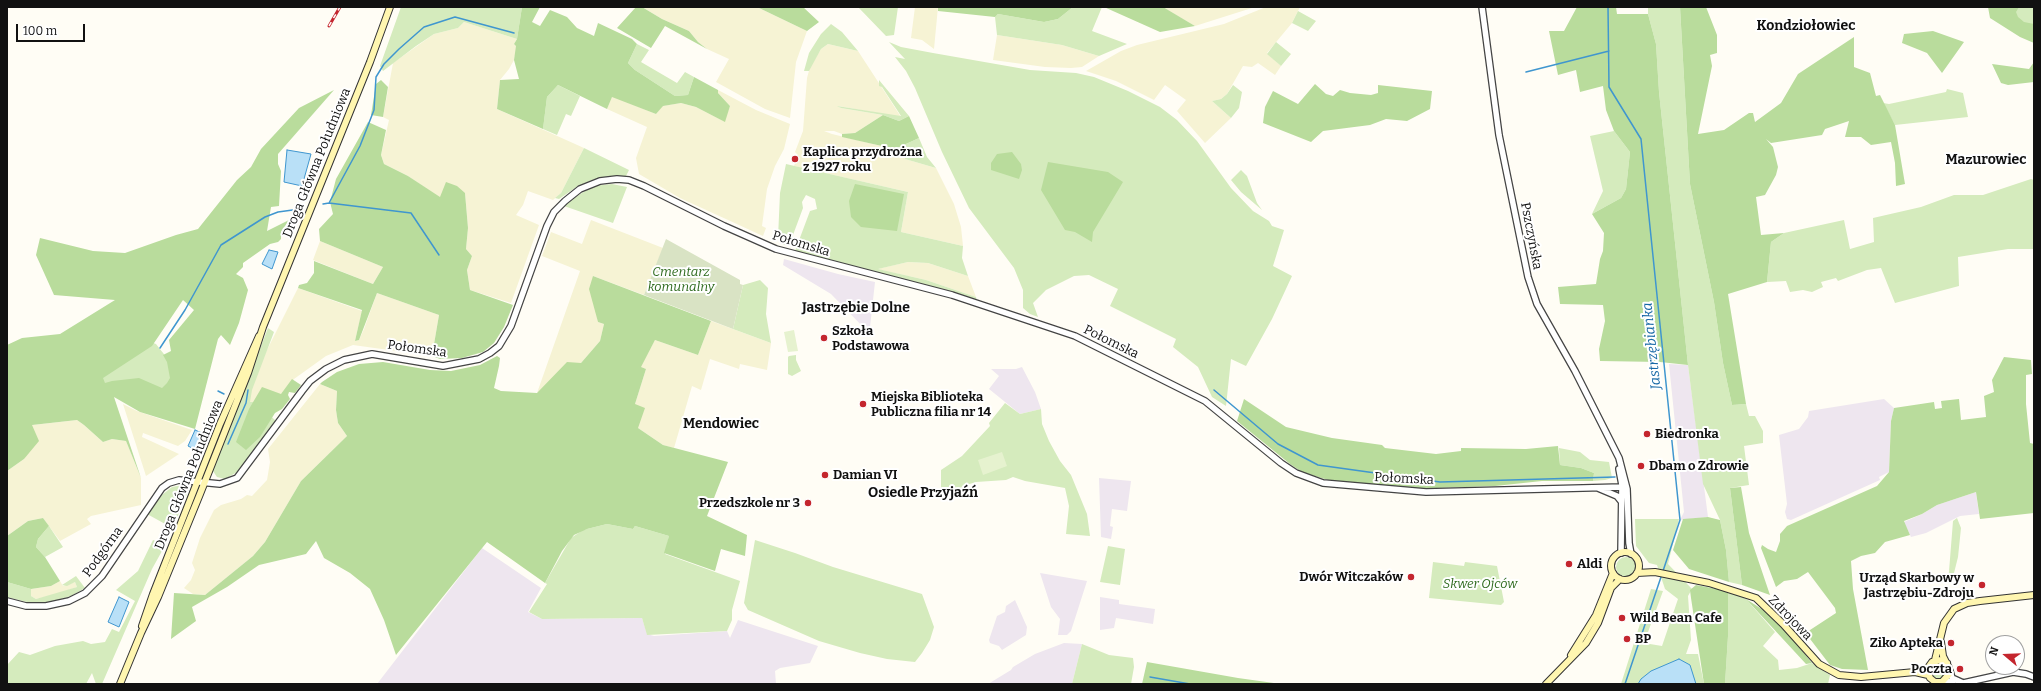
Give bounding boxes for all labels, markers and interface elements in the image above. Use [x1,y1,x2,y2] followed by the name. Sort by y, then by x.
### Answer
[18,16,87,42] scale bar
[1757,18,1855,34] district label: Kondziołowiec
[23,24,57,38] text: 100 m
[280,86,354,240] street label: Droga Główna Południowa
[803,144,922,175] place label: Kaplica przydrożna z 1927 roku
[1945,152,2027,168] district label: Mazurowiec
[790,154,800,164] marker: Kaplica przydrożna z 1927 roku
[1517,201,1545,271] street label: Pszczyńska
[770,228,832,260] street label: Połomska
[648,264,714,295] park label: Cmentarz komunalny
[802,300,910,316] district label: Jastrzębie Dolne
[1639,302,1665,390] water label: Jastrzębianka
[1081,322,1141,362] street label: Połomska
[832,323,909,354] place label: Szkoła Podstawowa
[819,333,829,343] marker: Szkoła Podstawowa
[386,337,448,361] street label: Połomska
[871,389,991,420] place label: Miejska Biblioteka Publiczna filia nr 14
[152,398,226,552] street label: Droga Główna Południowa
[858,399,868,409] marker: Miejska Biblioteka Publiczna filia nr 14
[683,416,759,432] district label: Mendowiec
[1655,426,1719,442] place label: Biedronka
[1642,429,1652,439] marker: Biedronka
[1649,458,1749,474] place label: Dbam o Zdrowie
[1636,461,1646,471] marker: Dbam o Zdrowie
[833,467,897,483] place label: Damian VI
[820,470,830,480] marker: Damian VI
[1374,470,1434,488] street label: Połomska
[868,485,978,501] district label: Osiedle Przyjaźń
[699,495,800,511] place label: Przedszkole nr 3
[803,498,813,508] marker: Przedszkole nr 3
[80,524,126,580] street label: Podgórna
[1577,556,1602,572] place label: Aldi
[1564,559,1574,569] marker: Aldi
[1299,569,1403,585] place label: Dwór Witczaków
[1859,570,1974,601] place label: Urząd Skarbowy w Jastrzębiu-Zdroju
[1406,572,1416,582] marker: Dwór Witczaków
[1443,576,1517,592] park label: Skwer Ojców
[1977,580,1987,590] marker: Urząd Skarbowy w Jastrzębiu-Zdroju
[1765,592,1815,644] street label: Zdrojowa
[1630,610,1722,626] place label: Wild Bean Cafe
[1617,613,1627,623] marker: Wild Bean Cafe
[1635,631,1651,647] place label: BP
[1622,634,1632,644] marker: BP
[1870,635,1943,651] place label: Ziko Apteka
[1985,635,2025,675] north arrow
[1946,638,1956,648] marker: Ziko Apteka
[1987,645,2002,657] text: N
[1911,661,1952,677] place label: Poczta
[1955,664,1965,674] marker: Poczta

